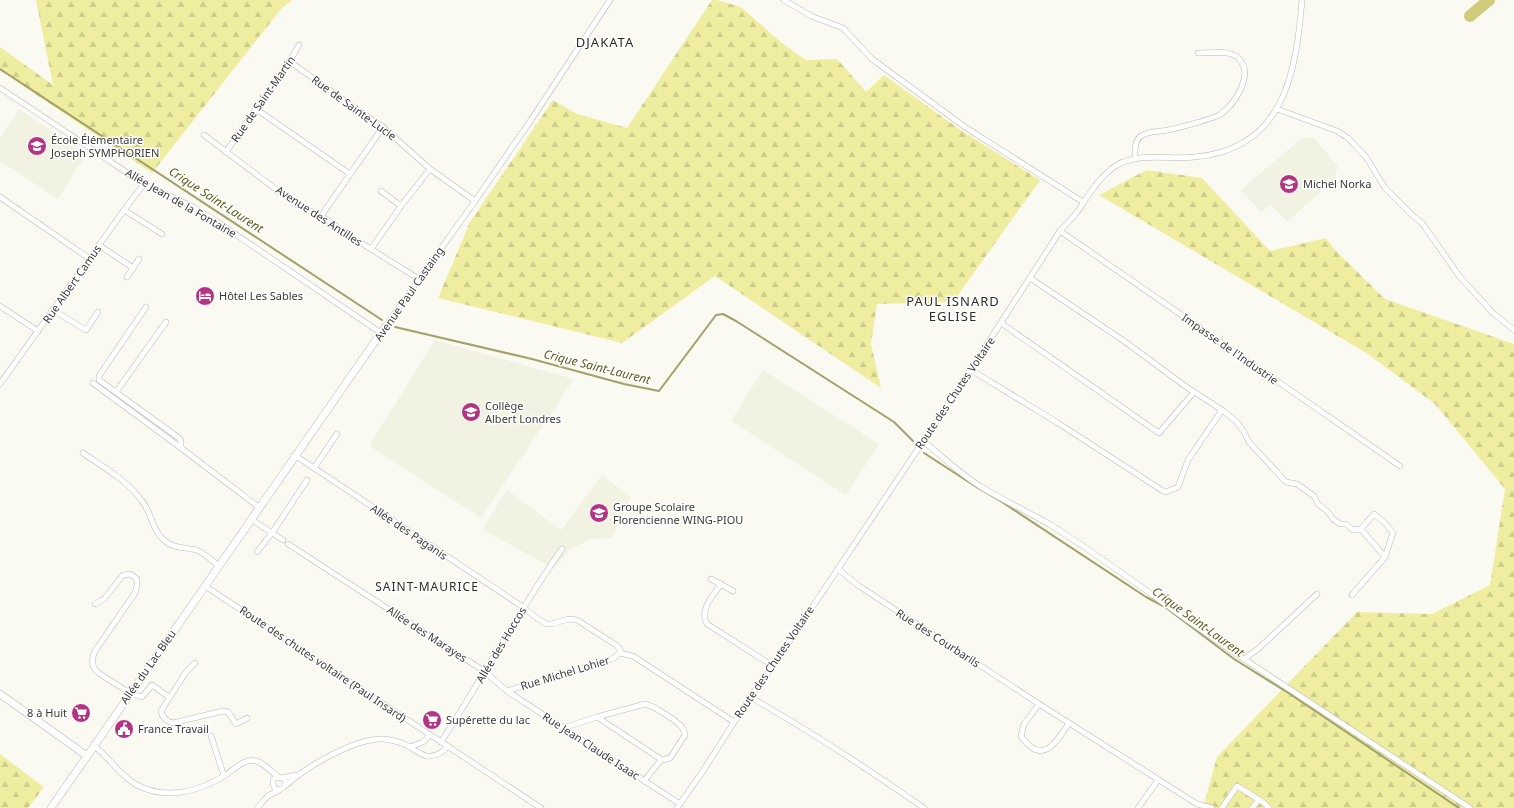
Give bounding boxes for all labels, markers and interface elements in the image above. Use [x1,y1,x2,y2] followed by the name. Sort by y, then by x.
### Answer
[576,33,634,51] district label: DJAKATA
[227,53,298,145] street label: Rue de Saint-Martin
[309,72,400,143] street label: Rue de Sainte-Lucie
[50,132,159,160] place label: École Élémentaire Joseph SYMPHORIEN
[26,135,48,157] school or university icon: École Élémentaire Joseph SYMPHORIEN
[166,163,268,237] water label: Crique Saint-Laurent
[123,165,239,241] street label: Allée Jean de la Fontaine
[1278,173,1300,195] school or university icon: Michel Norka
[1303,176,1371,191] place label: Michel Norka
[273,182,365,249] street label: Avenue des Antilles
[39,242,104,326] street label: Rue Albert Camus
[370,244,447,344] street label: Avenue Paul Castaing
[194,285,216,307] hotel icon: Hôtel Les Sables
[219,288,303,303] place label: Hôtel Les Sables
[906,292,1000,325] district label: PAUL ISNARD EGLISE
[1179,310,1282,388] street label: Impasse de l'Industrie
[911,334,998,452] street label: Route des Chutes Voltaire
[542,345,653,388] water label: Crique Saint-Laurent
[485,398,561,426] place label: Collège Albert Londres
[460,401,482,423] school or university icon: Collège Albert Londres
[613,499,743,527] place label: Groupe Scolaire Florencienne WING-PIOU
[368,500,451,563] street label: Allée des Paganis
[588,502,610,524] school or university icon: Groupe Scolaire Florencienne WING-PIOU
[375,578,479,595] district label: SAINT-MAURICE
[1149,583,1248,661] water label: Crique Saint-Laurent
[237,602,410,725] street label: Route des chutes voltaire (Paul Insard)
[384,602,470,665] street label: Allée des Marayes
[730,603,817,721] street label: Route des Chutes Voltaire
[472,604,529,686] street label: Allée des Hoccos
[893,605,983,670] street label: Rue des Courbarils
[116,627,179,707] street label: Allée du Lac Bleu
[519,652,612,693] street label: Rue Michel Lohier
[70,702,92,724] supermarket icon: 8 à Huit
[27,705,67,720] place label: 8 à Huit
[421,709,443,731] supermarket icon: Supérette du lac
[540,709,643,783] street label: Rue Jean Claude Isaac
[446,712,530,727] place label: Supérette du lac
[113,718,135,740] public building icon: France Travail
[138,721,209,736] place label: France Travail

